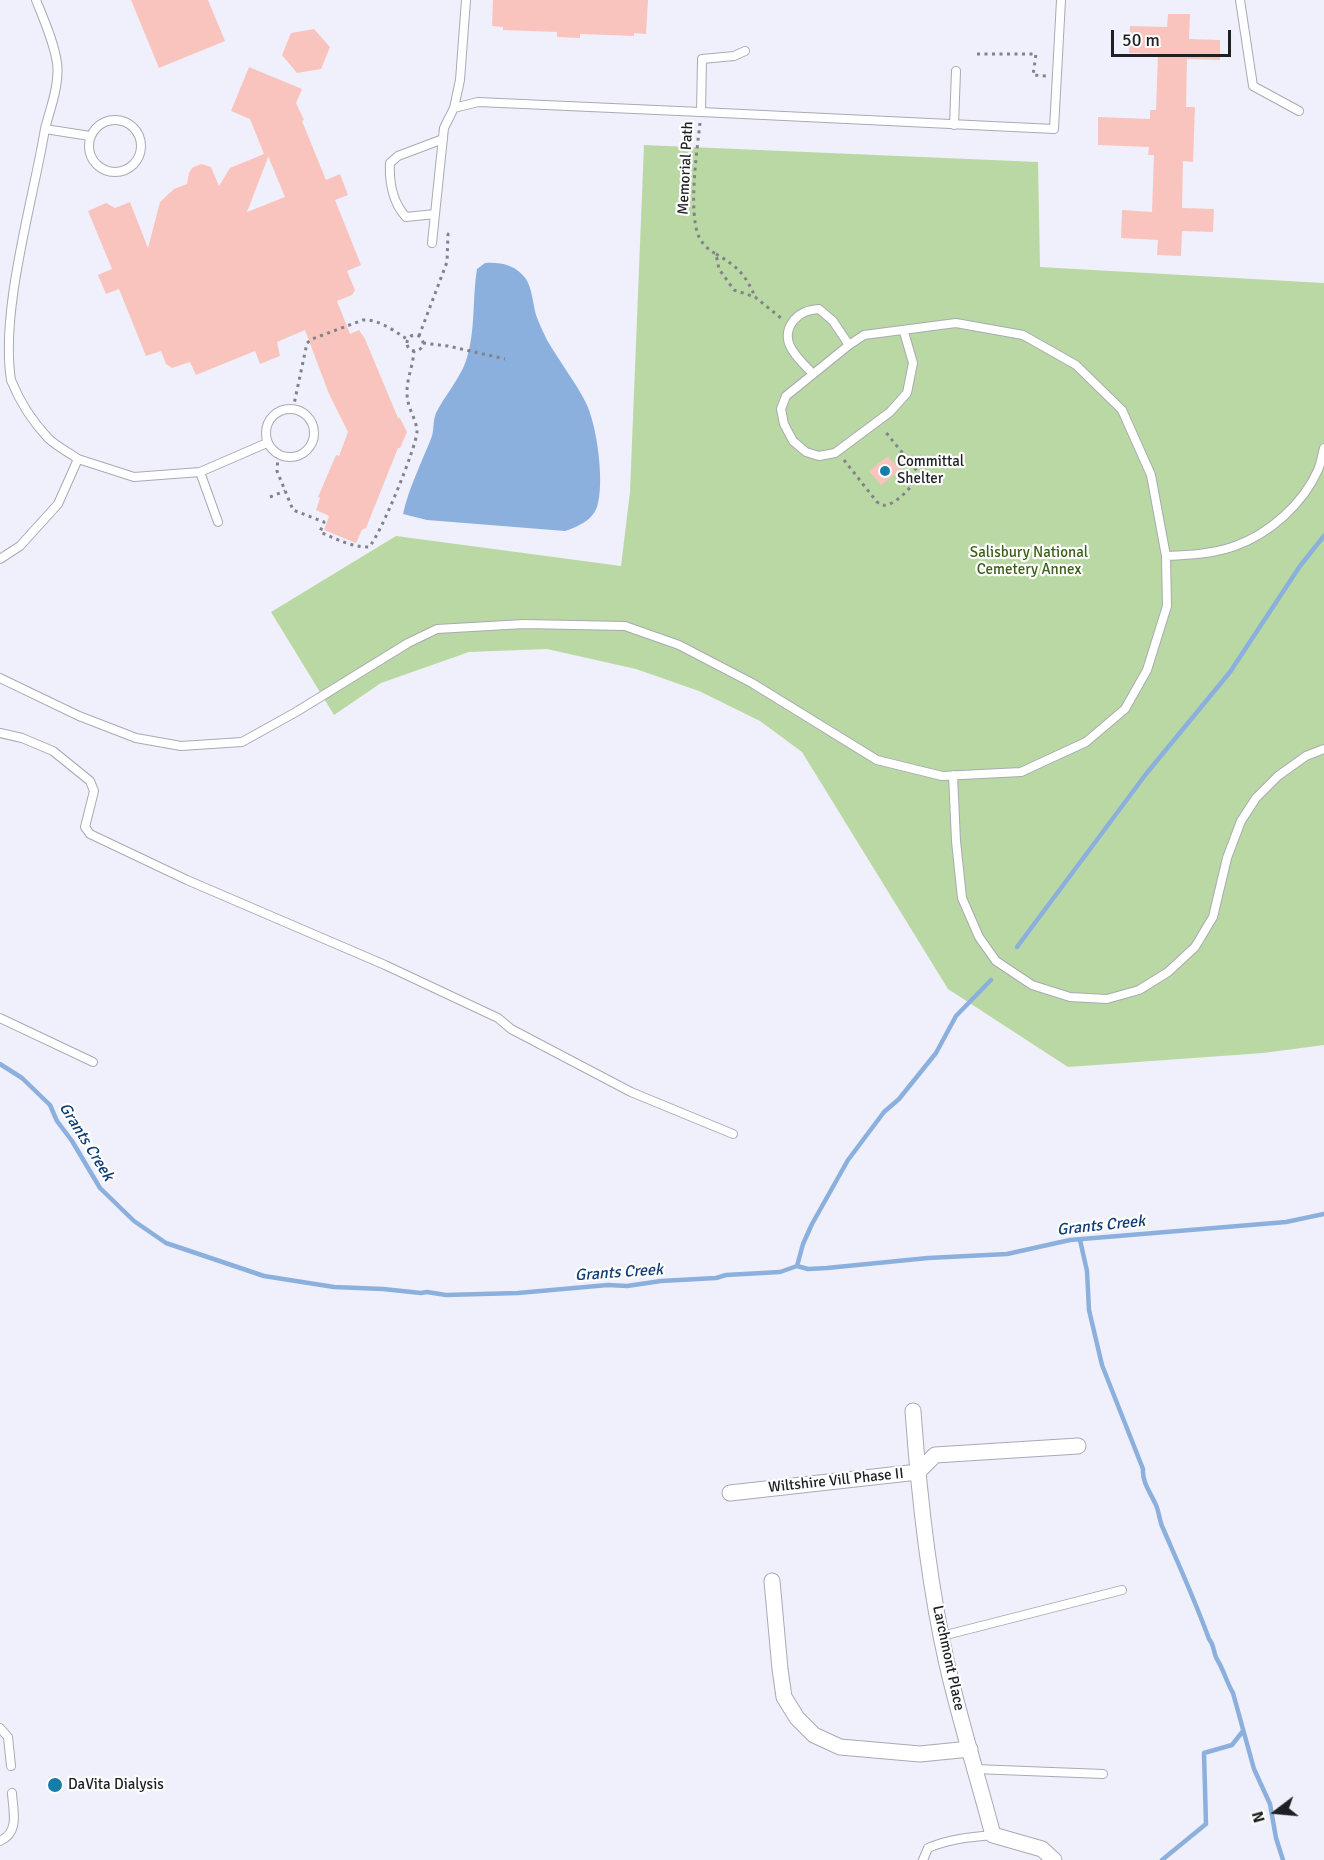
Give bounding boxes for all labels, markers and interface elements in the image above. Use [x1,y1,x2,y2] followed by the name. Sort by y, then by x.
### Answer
[1114,18,1234,56] scale bar
[1122,29,1160,51] text: 50 m
[675,121,697,215] street label: Memorial Path
[897,453,964,488] place label: Committal Shelter
[878,464,892,478] marker: Committal Shelter
[970,544,1088,579] park label: Salisbury National Cemetery Annex
[54,1099,118,1185] water label: Grants Creek
[1056,1212,1146,1240] water label: Grants Creek
[574,1260,664,1286] water label: Grants Creek
[767,1465,905,1497] street label: Wiltshire Vill Phase II
[928,1604,968,1712] street label: Larchmont Place
[46,1776,64,1794] marker: DaVita Dialysis
[68,1776,164,1794] place label: DaVita Dialysis
[1246,1782,1306,1842] north arrow
[1248,1809,1270,1825] text: N

